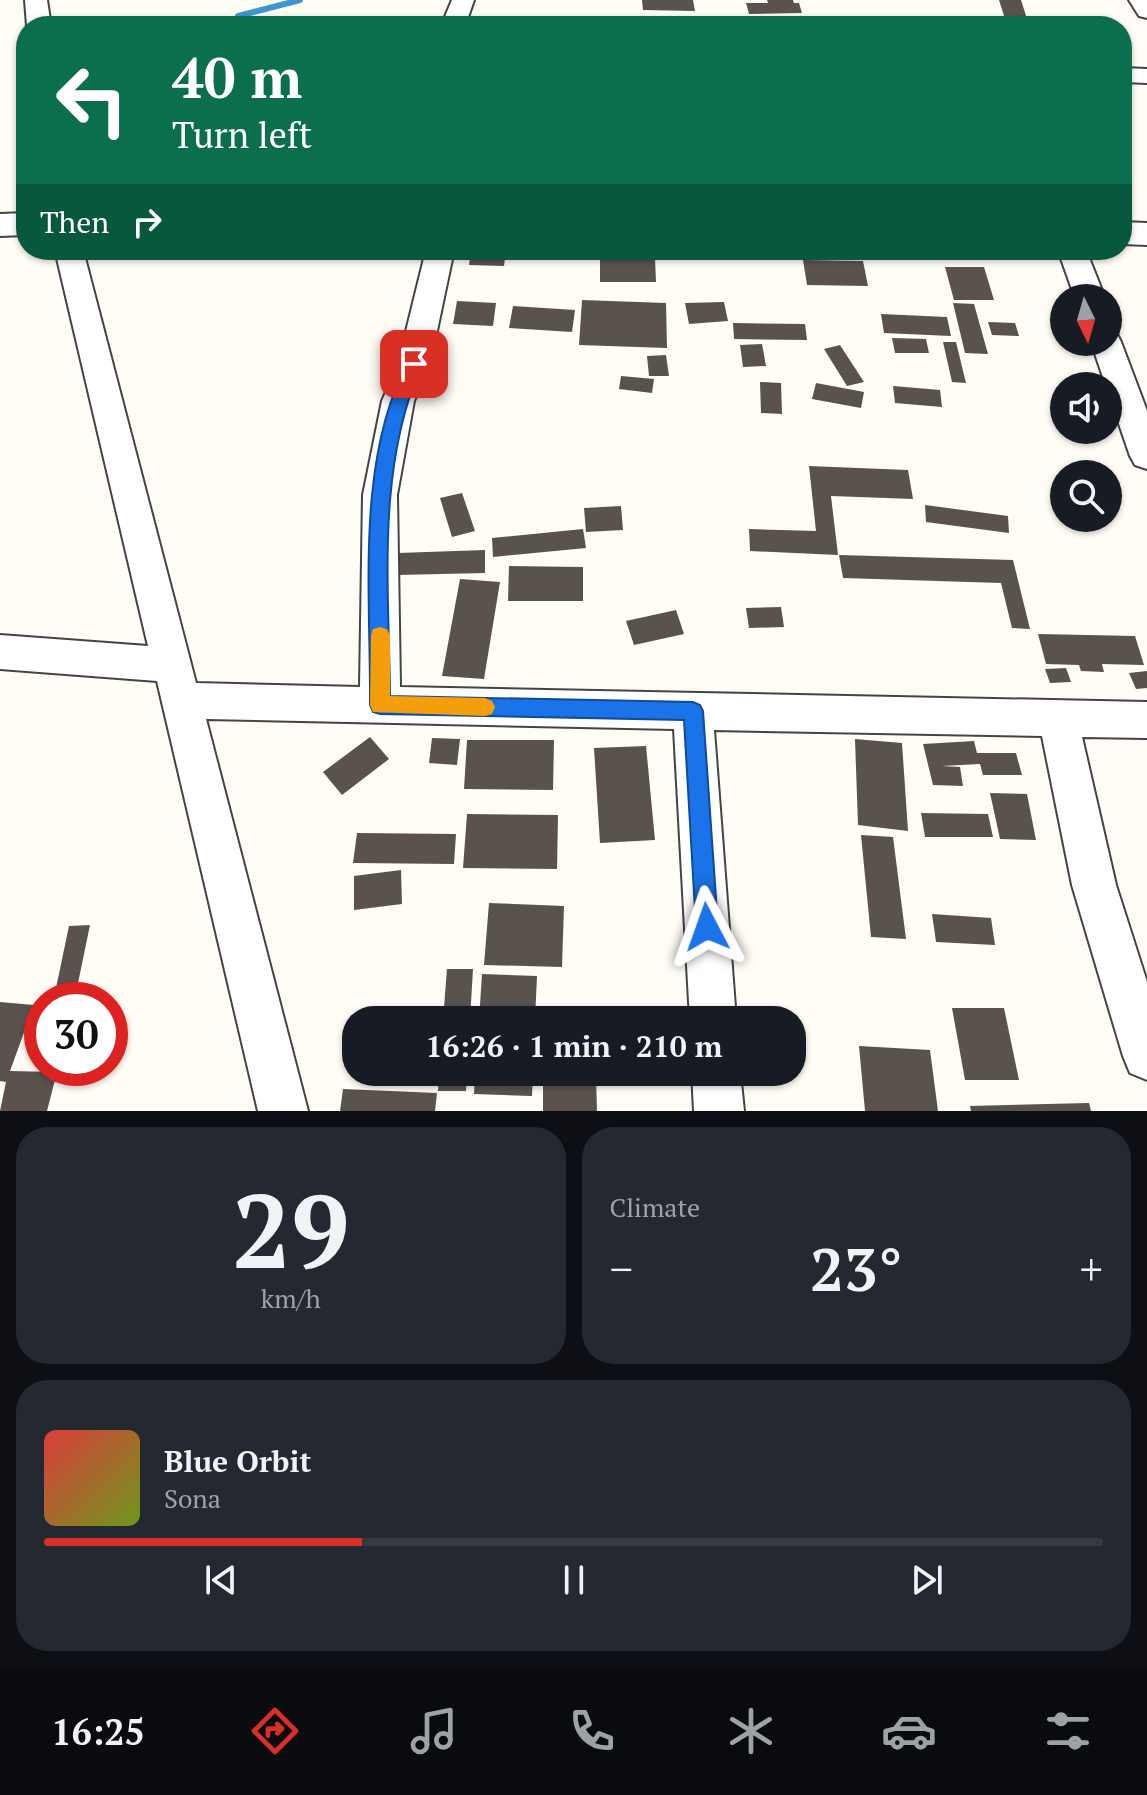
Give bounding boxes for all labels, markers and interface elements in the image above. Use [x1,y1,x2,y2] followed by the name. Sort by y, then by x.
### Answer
[172,40,302,114] text: 40 m
[40,48,144,152] icon: left
[172,111,312,158] text: Turn left
[125,200,169,244] icon: right
[40,202,109,242] text: Then
[1050,284,1122,356] north arrow
[1050,284,1122,532] map controls
[380,330,448,398] pin
[392,342,436,386] icon: arrive
[1050,372,1122,444] button: sound
[1050,460,1122,532] button: search
[665,885,749,969] position arrow
[24,982,128,1086] speed limit sign: 30
[426,1026,722,1066] text: 16:26 · 1 min · 210 m
[232,1160,350,1298] text: 29
[610,1190,700,1224] text: Climate
[810,1229,903,1308] text: 23°
[610,1239,633,1298] text: −
[1080,1239,1103,1298] text: +
[261,1281,321,1315] text: km/h
[164,1441,311,1481] text: Blue Orbit
[164,1481,221,1515] text: Sona
[199,1558,243,1602] icon: previous
[552,1558,596,1602] icon: pause
[905,1558,949,1602] icon: next
[247,1703,303,1759] icon: directions
[406,1703,462,1759] icon: music
[564,1703,620,1759] icon: phone
[723,1703,779,1759] icon: climate
[881,1703,937,1759] icon: car
[1040,1703,1096,1759] icon: filters
[51,1708,145,1755] text: 16:25

